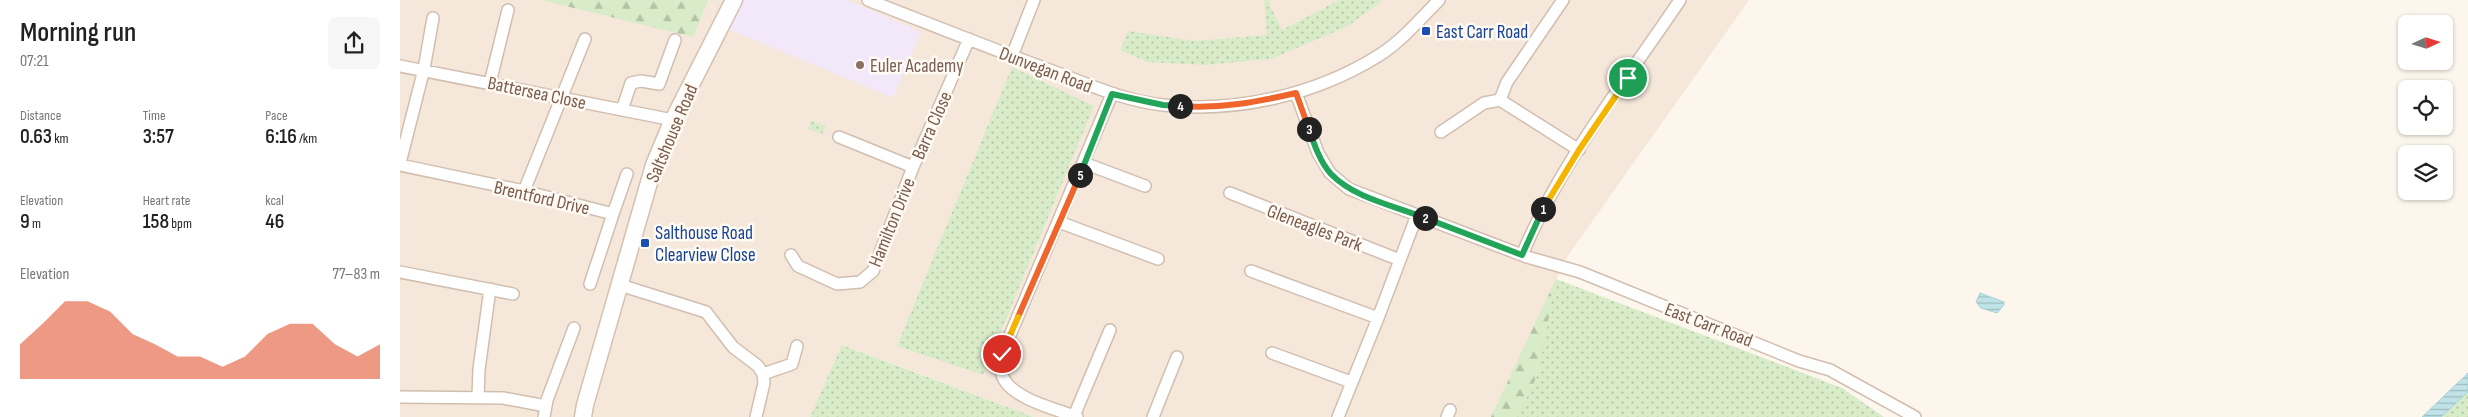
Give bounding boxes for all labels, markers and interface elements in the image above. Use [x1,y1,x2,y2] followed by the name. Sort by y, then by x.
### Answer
[2398,15,2452,70] north arrow
[2398,15,2453,200] map controls
[20,16,136,49] text: Morning run
[328,17,380,69] button: share
[1436,21,1528,44] place label: East Carr Road
[1420,25,1432,37] marker: East Carr Road
[996,42,1095,99] street label: Dunvegan Road
[20,52,49,71] text: 07:21
[870,55,964,78] place label: Euler Academy
[1607,57,1649,99] pin
[854,59,866,71] marker: Euler Academy
[1614,64,1642,92] icon: arrive
[485,72,588,115] street label: Battersea Close
[2398,80,2453,135] button: locate
[641,81,703,186] street label: Saltshouse Road
[907,88,957,163] street label: Barra Close
[1168,94,1192,118] pin: 4
[1177,98,1184,115] text: 4
[20,107,61,124] text: Distance
[143,107,166,124] text: Time
[265,107,288,124] text: Pace
[1296,116,1322,142] pin: 3
[1306,121,1313,138] text: 3
[20,124,52,149] text: 0.63
[143,124,174,149] text: 3:57
[265,124,297,149] text: 6:16
[52,130,69,147] text: km
[297,130,317,147] text: /km
[2398,145,2453,200] button: layers
[1068,162,1092,188] pin: 5
[1077,167,1084,184] text: 5
[864,175,921,270] street label: Hamilton Drive
[492,176,592,221] street label: Brentford Drive
[20,192,63,209] text: Elevation
[143,192,190,209] text: Heart rate
[265,192,284,209] text: kcal
[1530,196,1556,222] pin: 1
[1264,200,1366,257] street label: Gleneagles Park
[1541,201,1546,218] text: 1
[1412,206,1438,230] pin: 2
[20,209,30,234] text: 9
[143,209,169,234] text: 158
[265,209,284,234] text: 46
[1422,210,1429,227] text: 2
[30,215,41,232] text: m
[169,215,192,232] text: bpm
[655,222,756,267] place label: Salthouse Road Clearview Close
[639,237,651,249] marker: Salthouse Road Clearview Close
[20,265,69,284] text: Elevation
[333,265,380,284] text: 77–83 m
[1661,298,1756,353] street label: East Carr Road
[981,333,1023,375] pin
[988,340,1016,368] icon: check

